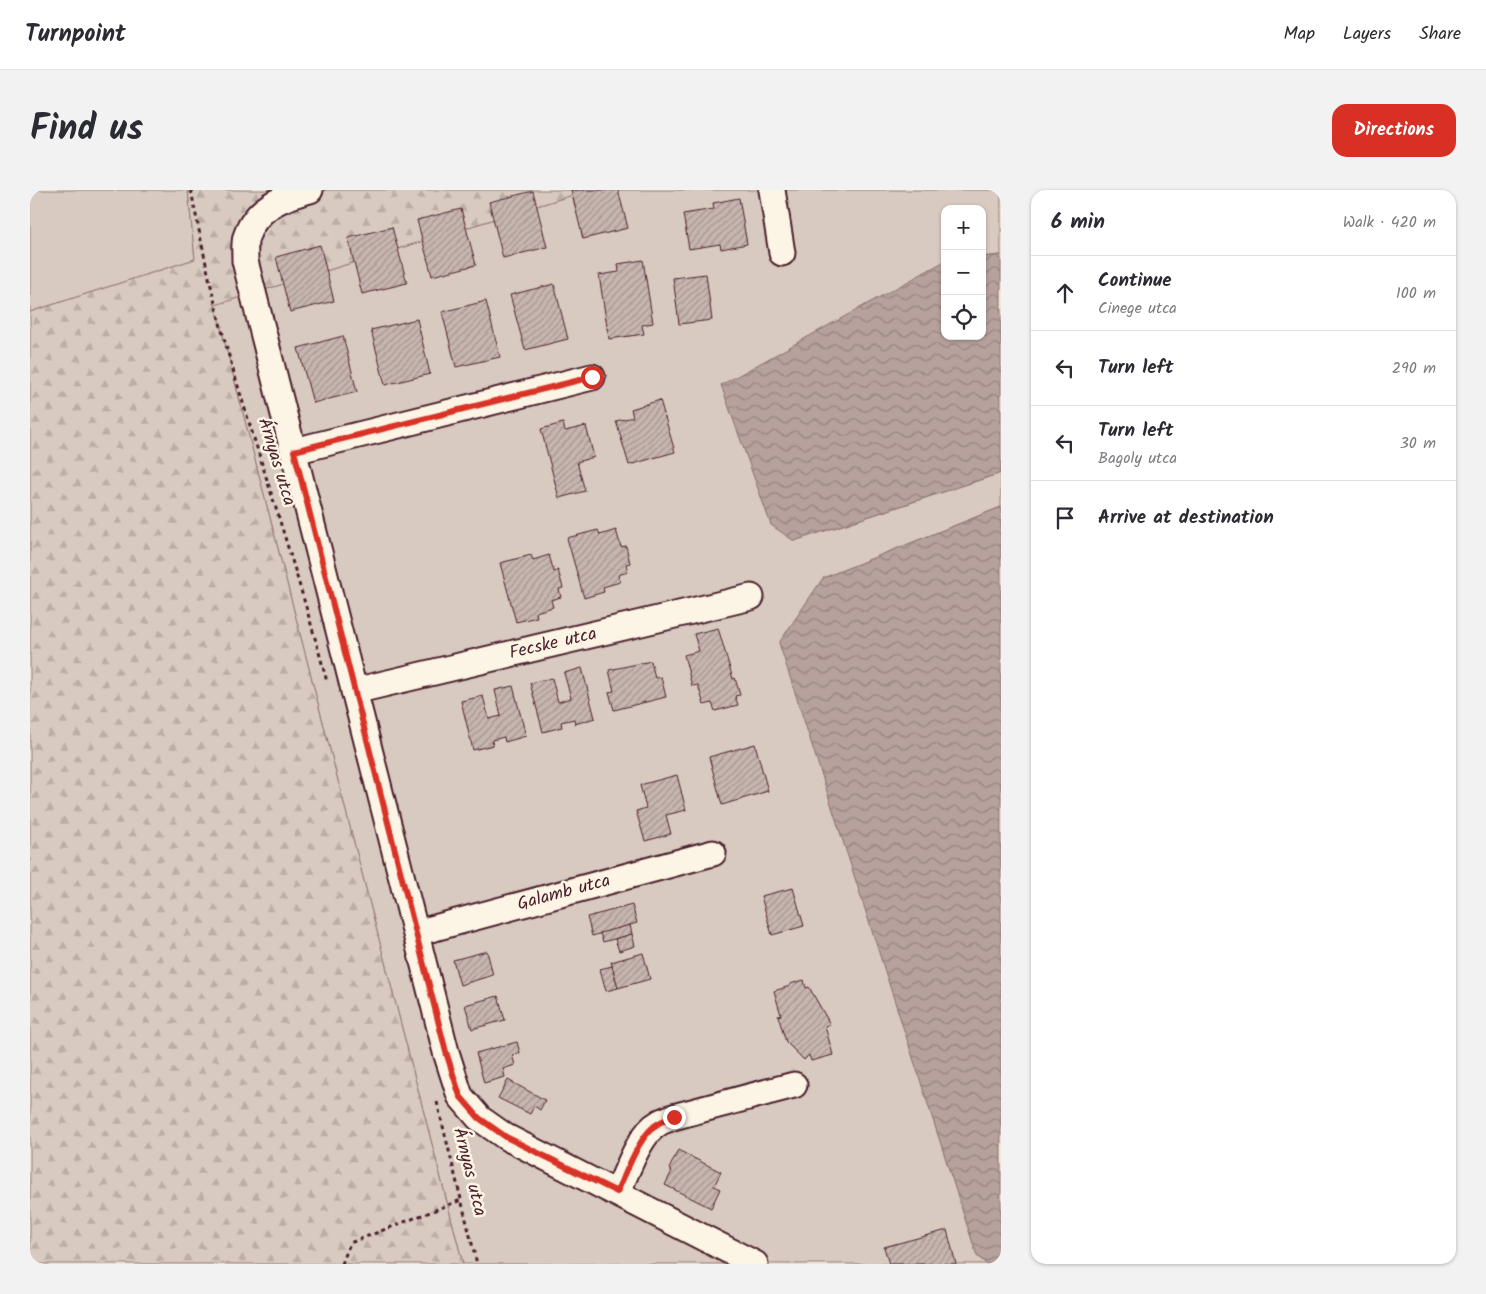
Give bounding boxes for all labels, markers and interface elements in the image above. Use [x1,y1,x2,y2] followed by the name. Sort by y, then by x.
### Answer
[25,15,126,54] text: Turnpoint
[1284,20,1315,49] text: Map
[1343,20,1391,49] text: Layers
[1419,20,1461,49] text: Share
[30,102,143,158] text: Find us
[1332,104,1456,157] button: Directions
[941,205,986,340] map controls
[941,205,986,250] button: +
[1051,206,1105,239] text: 6 min
[1343,210,1436,235] text: Walk · 420 m
[941,250,986,295] button: −
[1098,266,1171,296] text: Continue
[1051,279,1079,307] icon: ahead
[1396,281,1436,306] text: 100 m
[941,295,986,340] button: locate
[1098,296,1177,321] text: Cinege utca
[1098,353,1173,383] text: Turn left
[1051,354,1079,382] icon: left
[1392,356,1436,381] text: 290 m
[581,366,604,389] route start
[249,415,303,509] street label: Árnyas utca
[1098,416,1173,446] text: Turn left
[1051,429,1079,457] icon: left
[1400,431,1436,456] text: 30 m
[1098,446,1177,471] text: Bagoly utca
[1098,503,1274,533] text: Arrive at destination
[1051,504,1079,532] icon: arrive
[506,620,600,668] street label: Fecske utca
[514,867,614,919] street label: Galamb utca
[663,1106,686,1129] route end
[444,1125,494,1219] street label: Árnyas utca

